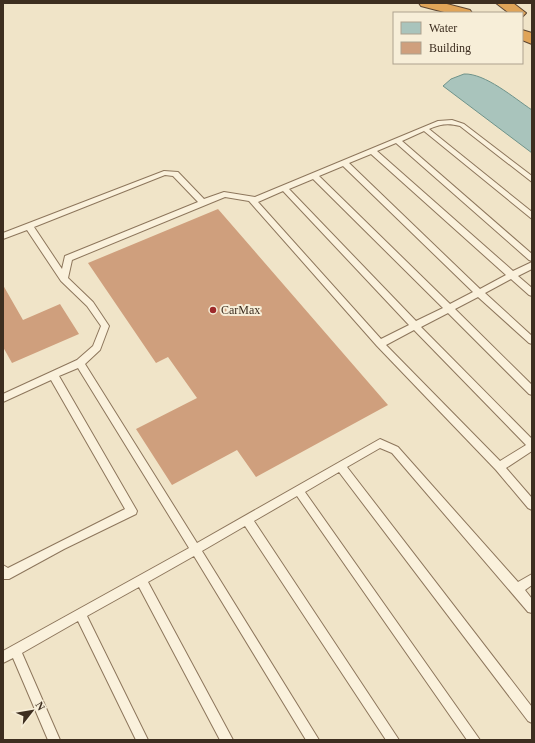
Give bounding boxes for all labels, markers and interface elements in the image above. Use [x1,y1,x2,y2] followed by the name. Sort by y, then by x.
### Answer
[393,12,523,64] legend
[429,21,457,35] text: Water
[429,41,471,55] text: Building
[221,303,260,317] place label: CarMax
[208,305,218,315] marker: CarMax
[12,691,52,731] north arrow
[33,699,48,712] text: N

